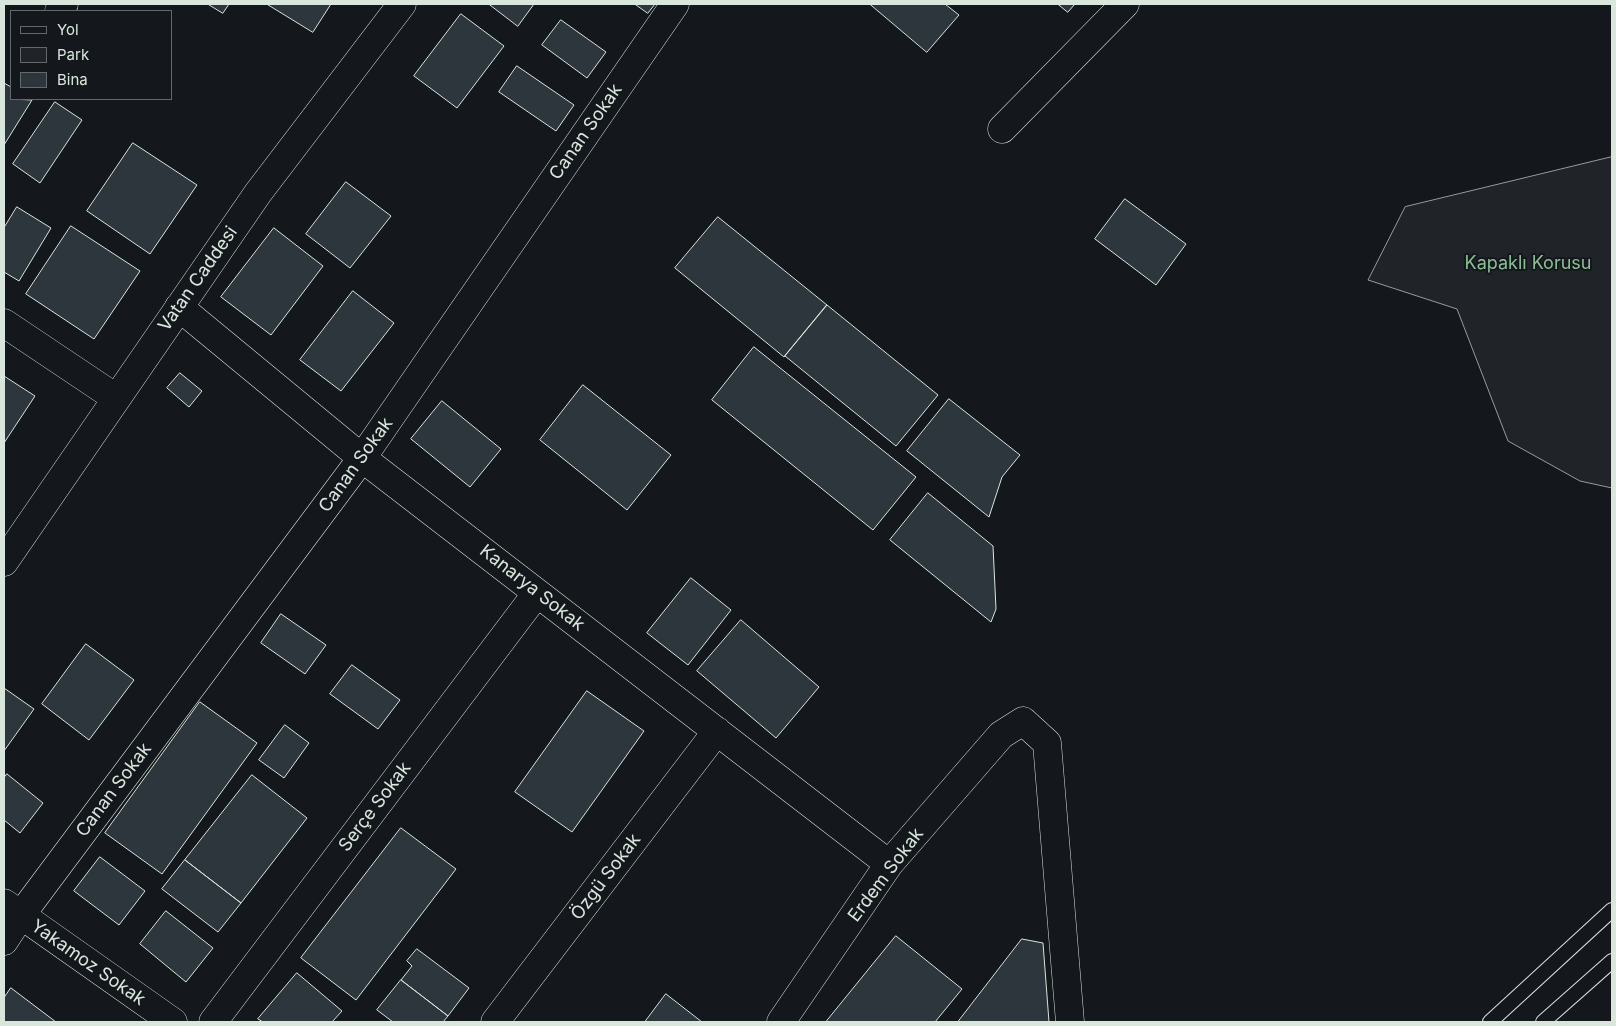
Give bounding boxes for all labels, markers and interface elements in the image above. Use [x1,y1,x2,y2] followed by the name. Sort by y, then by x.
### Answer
[10,10,172,100] legend
[57,20,79,39] text: Yol
[57,45,89,64] text: Park
[57,70,88,89] text: Bina
[545,80,627,184] street label: Canan Sokak
[154,222,242,336] street label: Vatan Caddesi
[1465,253,1591,275] park label: Kapaklı Korusu
[314,413,398,517] street label: Canan Sokak
[475,540,589,636] street label: Kanarya Sokak
[72,739,156,841] street label: Canan Sokak
[334,758,416,856] street label: Serçe Sokak
[844,824,928,926] street label: Erdem Sokak
[567,830,645,924] street label: Özgü Sokak
[27,916,149,1010] street label: Yakamoz Sokak

